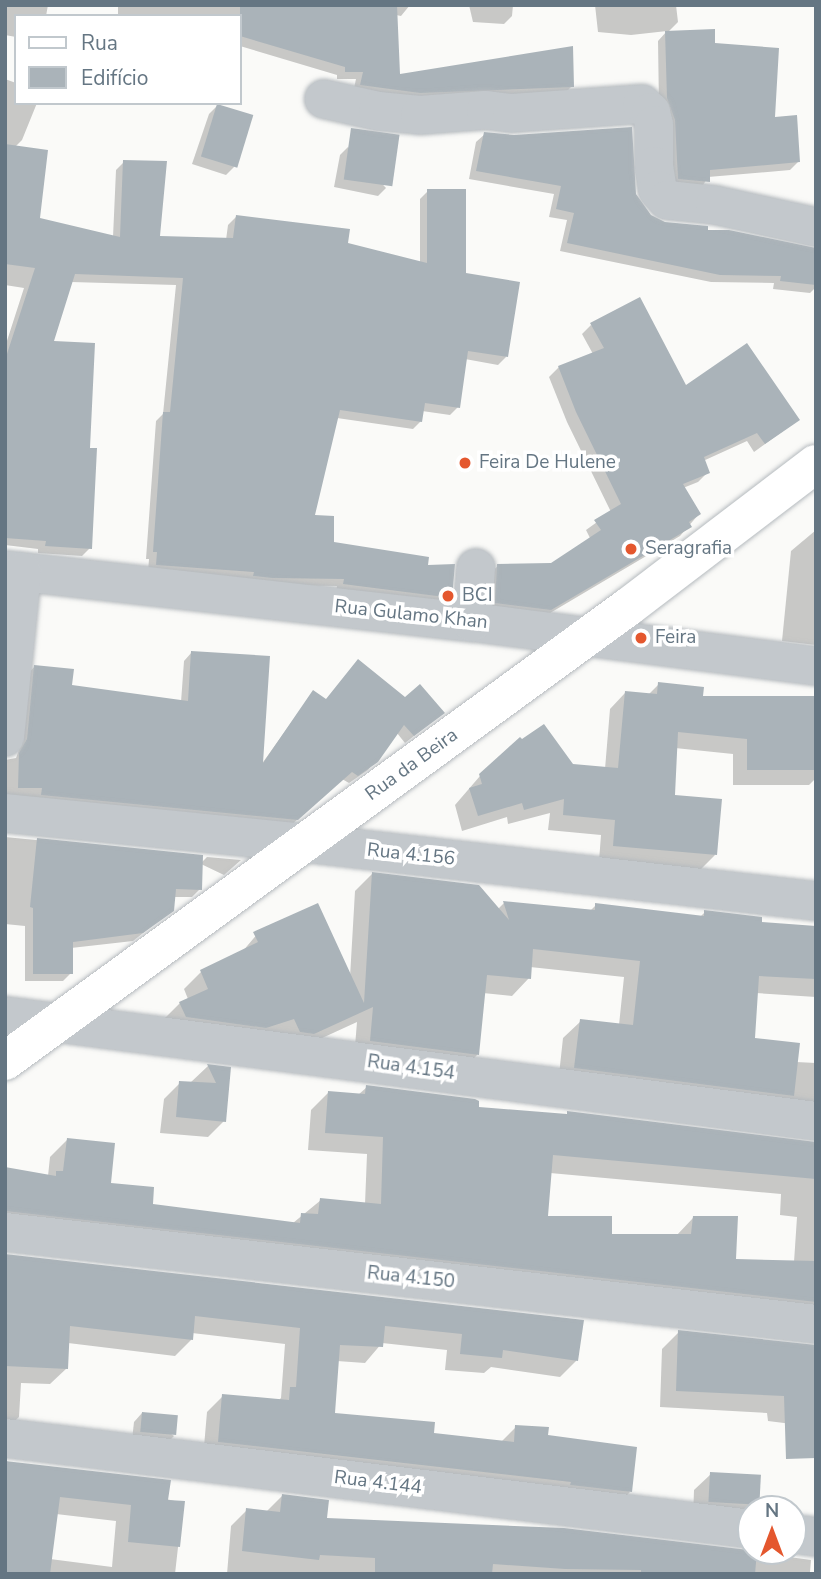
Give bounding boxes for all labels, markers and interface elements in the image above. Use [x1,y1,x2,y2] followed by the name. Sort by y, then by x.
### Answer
[14,14,242,105] legend
[81,29,118,57] text: Rua
[81,64,148,92] text: Edifício
[479,452,616,474] place label: Feira De Hulene
[457,455,473,471] marker: Feira De Hulene
[645,538,732,560] place label: Seragrafia
[623,541,639,557] marker: Seragrafia
[462,585,492,607] place label: BCI
[440,588,456,604] marker: BCI
[333,596,489,634] street label: Rua Gulamo Khan
[655,627,696,649] place label: Feira
[633,630,649,646] marker: Feira
[361,724,463,806] street label: Rua da Beira
[366,839,456,871] street label: Rua 4.156
[366,1051,456,1085] street label: Rua 4.154
[366,1262,456,1294] street label: Rua 4.150
[333,1466,423,1500] street label: Rua 4.144
[737,1495,807,1565] north arrow
[765,1498,779,1524] text: N

